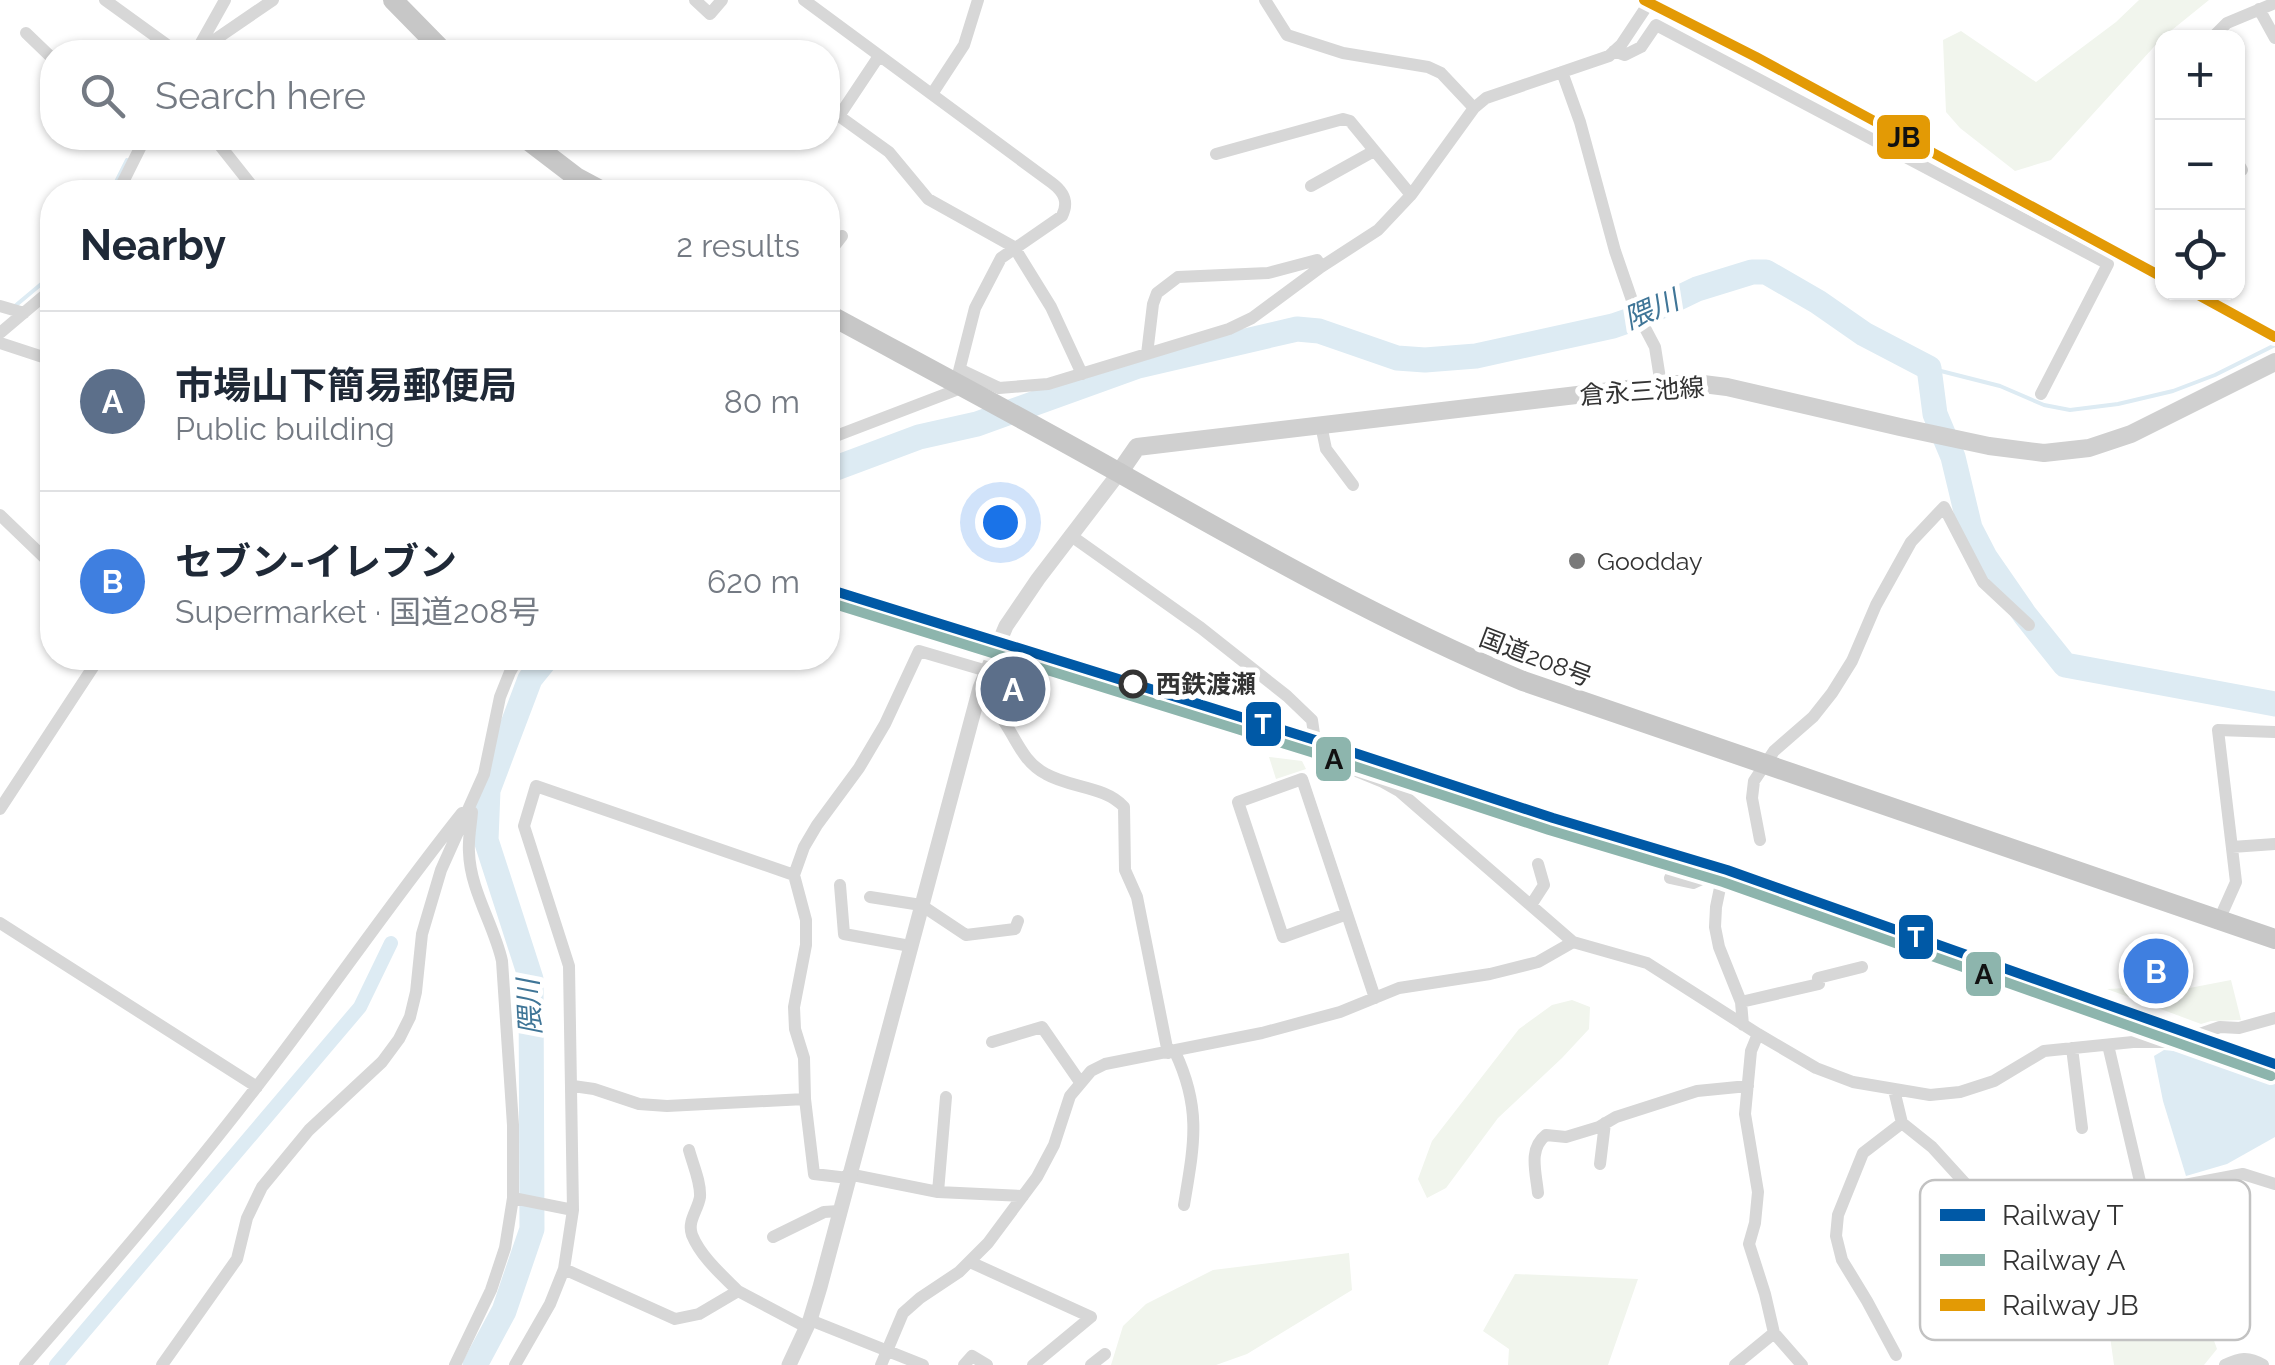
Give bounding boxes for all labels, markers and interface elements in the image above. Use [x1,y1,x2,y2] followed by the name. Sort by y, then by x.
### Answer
[2155,30,2245,300] map controls
[2155,30,2245,120] button: +
[40,40,840,150] search box
[75,68,130,123] icon: search
[155,73,366,118] text: Search here
[1875,113,1932,161] line badge: JB
[2155,120,2245,210] button: −
[1888,121,1920,154] text: JB
[2155,210,2245,300] button: locate
[80,221,226,270] text: Nearby
[676,227,800,264] text: 2 results
[1619,282,1686,336] water label: 隈川
[175,363,517,408] text: 市場山下簡易郵便局
[1579,372,1705,410] street label: 倉永三池線
[102,383,123,420] text: A
[724,383,800,420] text: 80 m
[175,410,395,447] text: Public building
[975,497,1026,548] your location
[175,539,457,584] text: セブン-イレブン
[1597,546,1703,576] place label: Goodday
[1566,550,1588,572] marker: Goodday
[102,563,123,600] text: B
[707,563,800,600] text: 620 m
[175,593,540,630] text: Supermarket · 国道208号
[1475,622,1597,692] street label: 国道208号
[980,652,1046,726] pin: A
[1156,669,1256,699] place label: 西鉄渡瀬
[1120,671,1146,697] marker: 西鉄渡瀬
[1244,700,1283,748] line badge: T
[1254,708,1272,741] text: T
[1314,735,1353,783] line badge: A
[1325,743,1344,776] text: A
[1897,913,1935,961] line badge: T
[1907,921,1925,954] text: T
[2124,934,2188,1008] pin: B
[1964,950,2003,998] line badge: A
[1975,958,1994,991] text: A
[511,975,547,1036] water label: 隈川
[1920,1180,2250,1340] legend
[2002,1199,2124,1232] text: Railway T
[2002,1244,2125,1277] text: Railway A
[2002,1289,2139,1322] text: Railway JB

